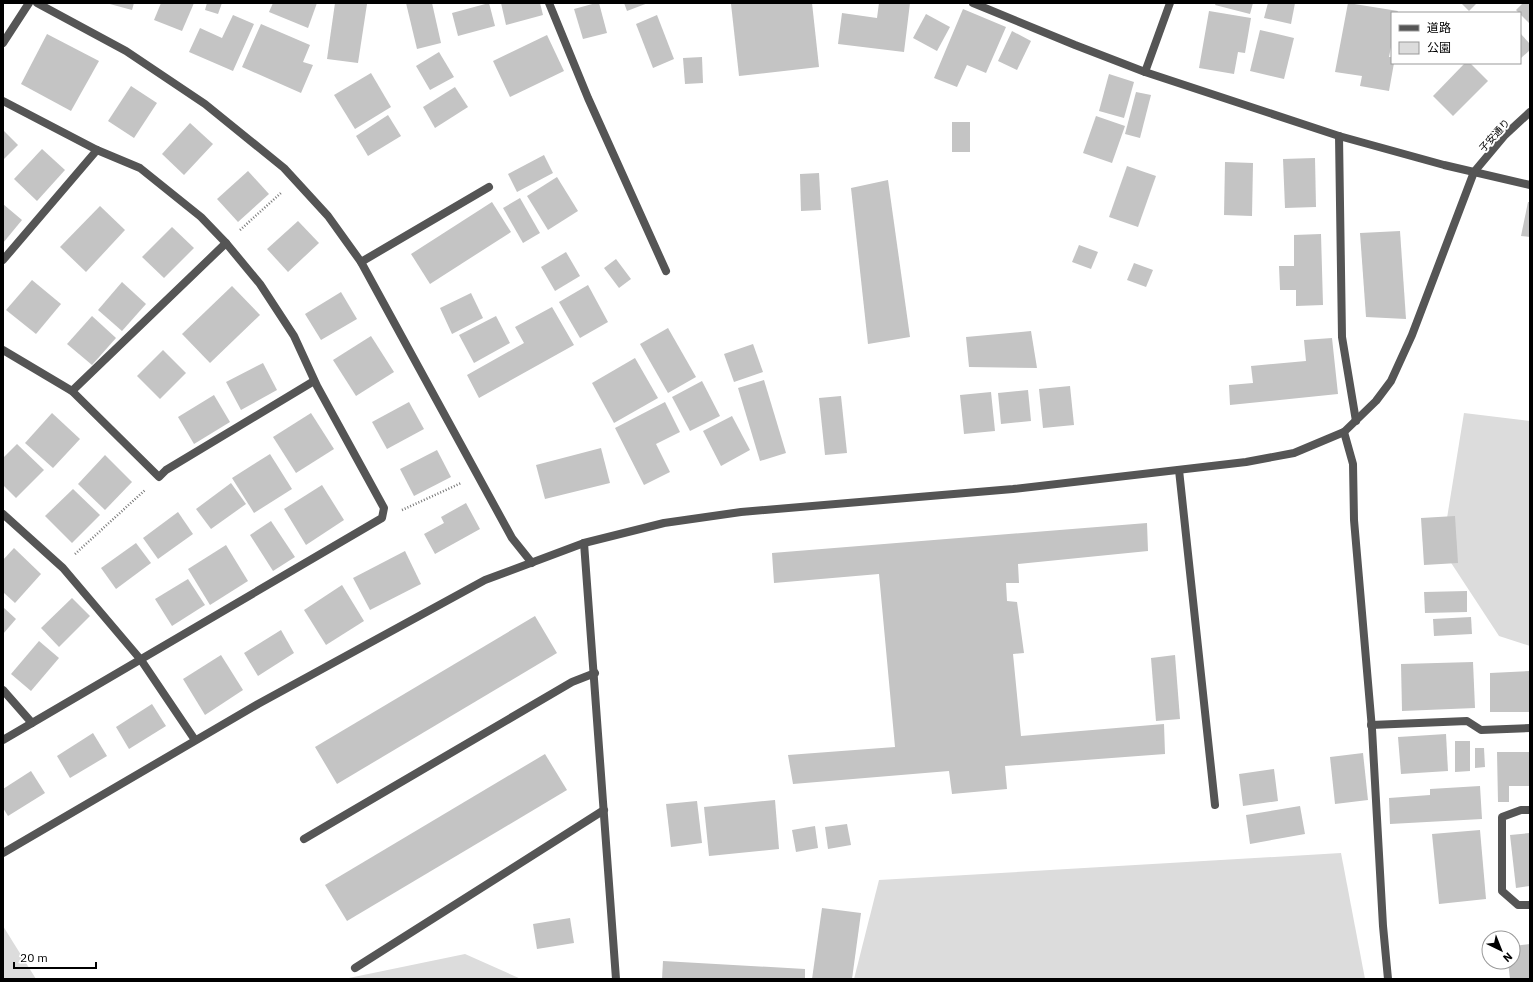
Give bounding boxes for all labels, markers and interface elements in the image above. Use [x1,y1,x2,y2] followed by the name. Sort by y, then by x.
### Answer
[1391,12,1521,64] legend
[1427,20,1451,35] text: 道路
[1427,40,1451,55] text: 公園
[1476,116,1513,155] street label: 子安通り
[1481,930,1521,970] north arrow
[14,944,96,970] scale bar
[1500,949,1516,965] text: N
[20,950,48,965] text: 20 m

